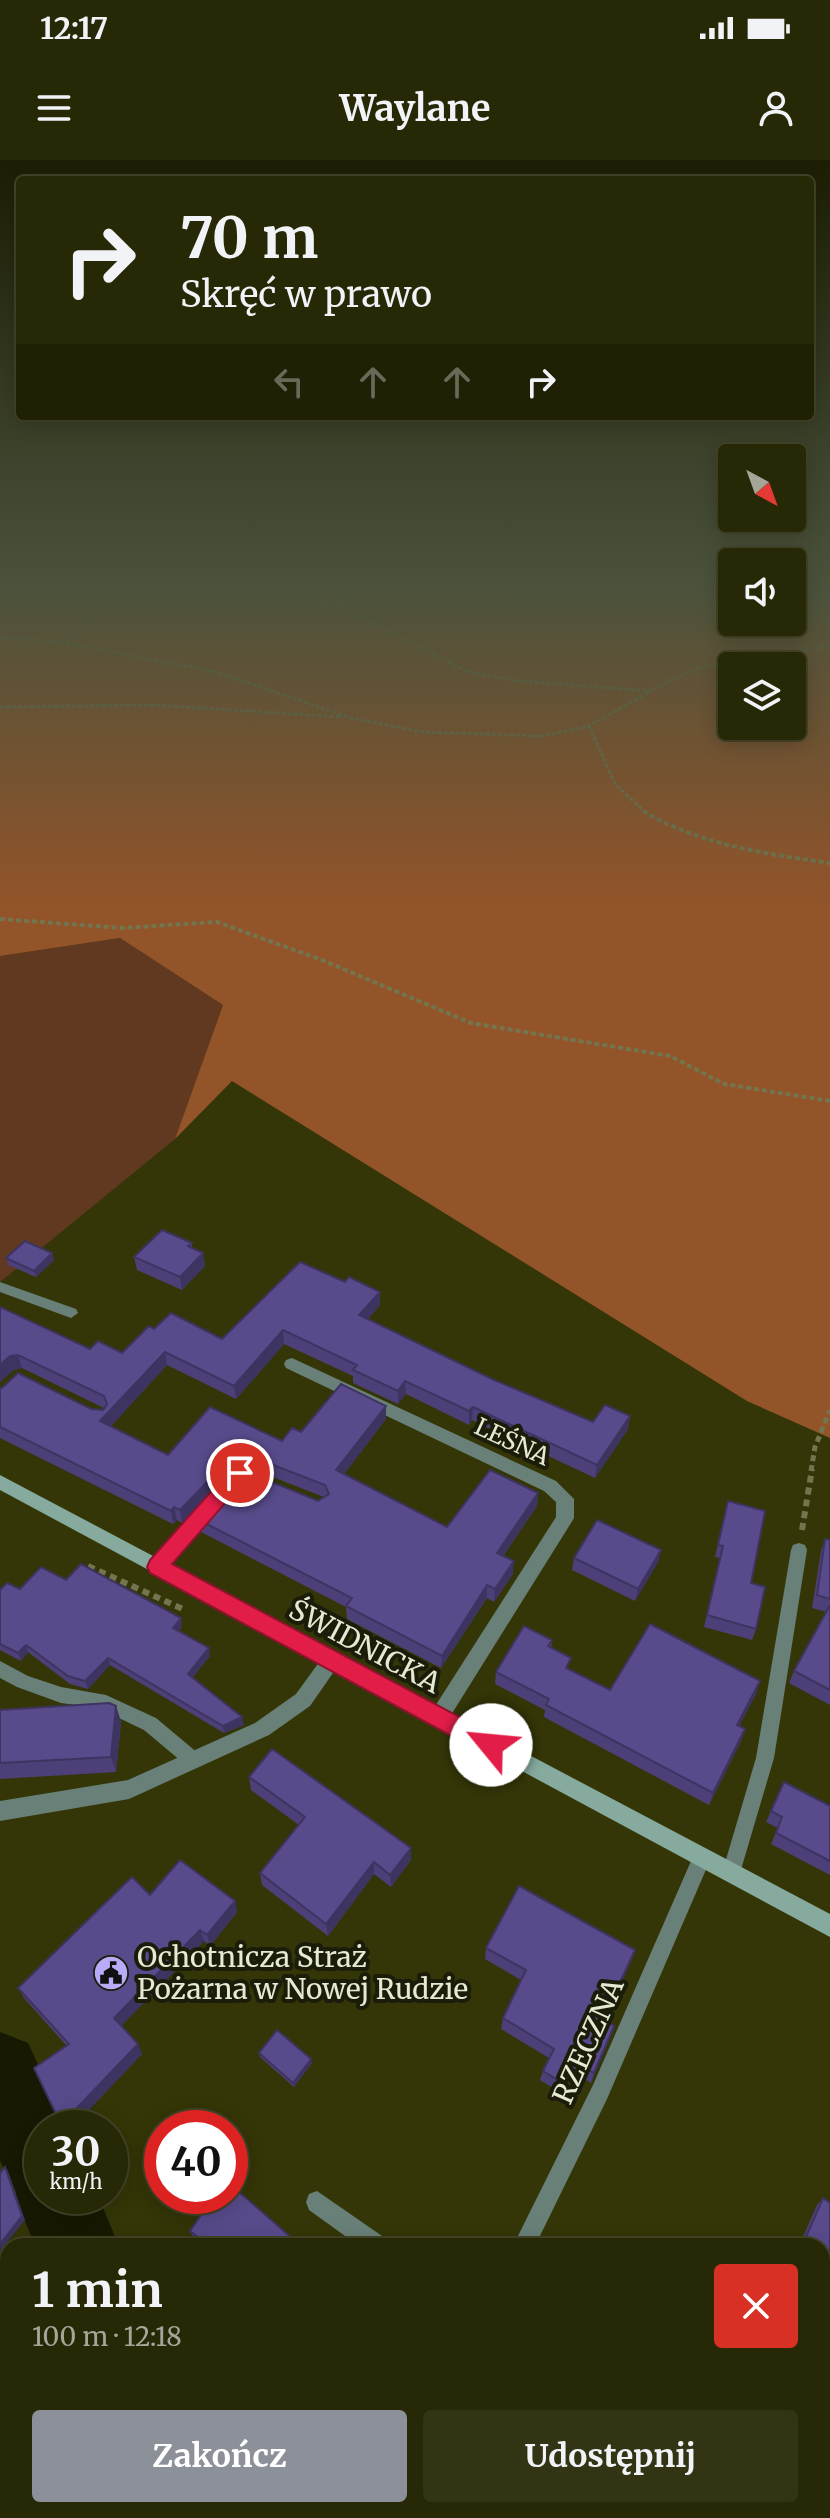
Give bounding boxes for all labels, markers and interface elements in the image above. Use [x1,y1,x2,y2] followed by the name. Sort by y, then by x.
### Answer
[40,9,108,47] text: 12:17
[32,86,76,130] icon: menu
[340,86,490,131] text: Waylane
[754,86,798,130] icon: person
[180,203,318,273] text: 70 m
[48,208,152,312] icon: right
[180,272,432,317] text: Skręć w prawo
[267,360,311,404] icon: left
[351,360,395,404] icon: ahead
[435,360,479,404] icon: ahead
[519,360,563,404] icon: right
[718,444,806,532] north arrow
[718,444,806,740] map controls
[718,548,806,636] button: sound
[718,652,806,740] button: layers
[470,1411,556,1473] street label: LEŚNA
[206,1439,274,1507] pin
[218,1451,262,1495] icon: arrive
[283,1591,447,1701] street label: ŚWIDNICKA
[449,1703,533,1787] position arrow
[137,1939,468,2007] place label: Ochotnicza Straż Pożarna w Nowej Rudzie
[92,1954,130,1992] public building icon: Ochotnicza Straż Pożarna w Nowej Rudzie
[544,1973,632,2109] street label: RZECZNA
[144,2110,248,2214] speed limit sign: 40
[52,2127,100,2177] text: 30
[50,2169,102,2194] text: km/h
[32,2260,163,2320] text: 1 min
[714,2264,798,2348] button: close
[32,2320,182,2353] text: 100 m · 12:18
[32,2410,407,2502] button: Zakończ
[423,2410,798,2502] button: Udostępnij

